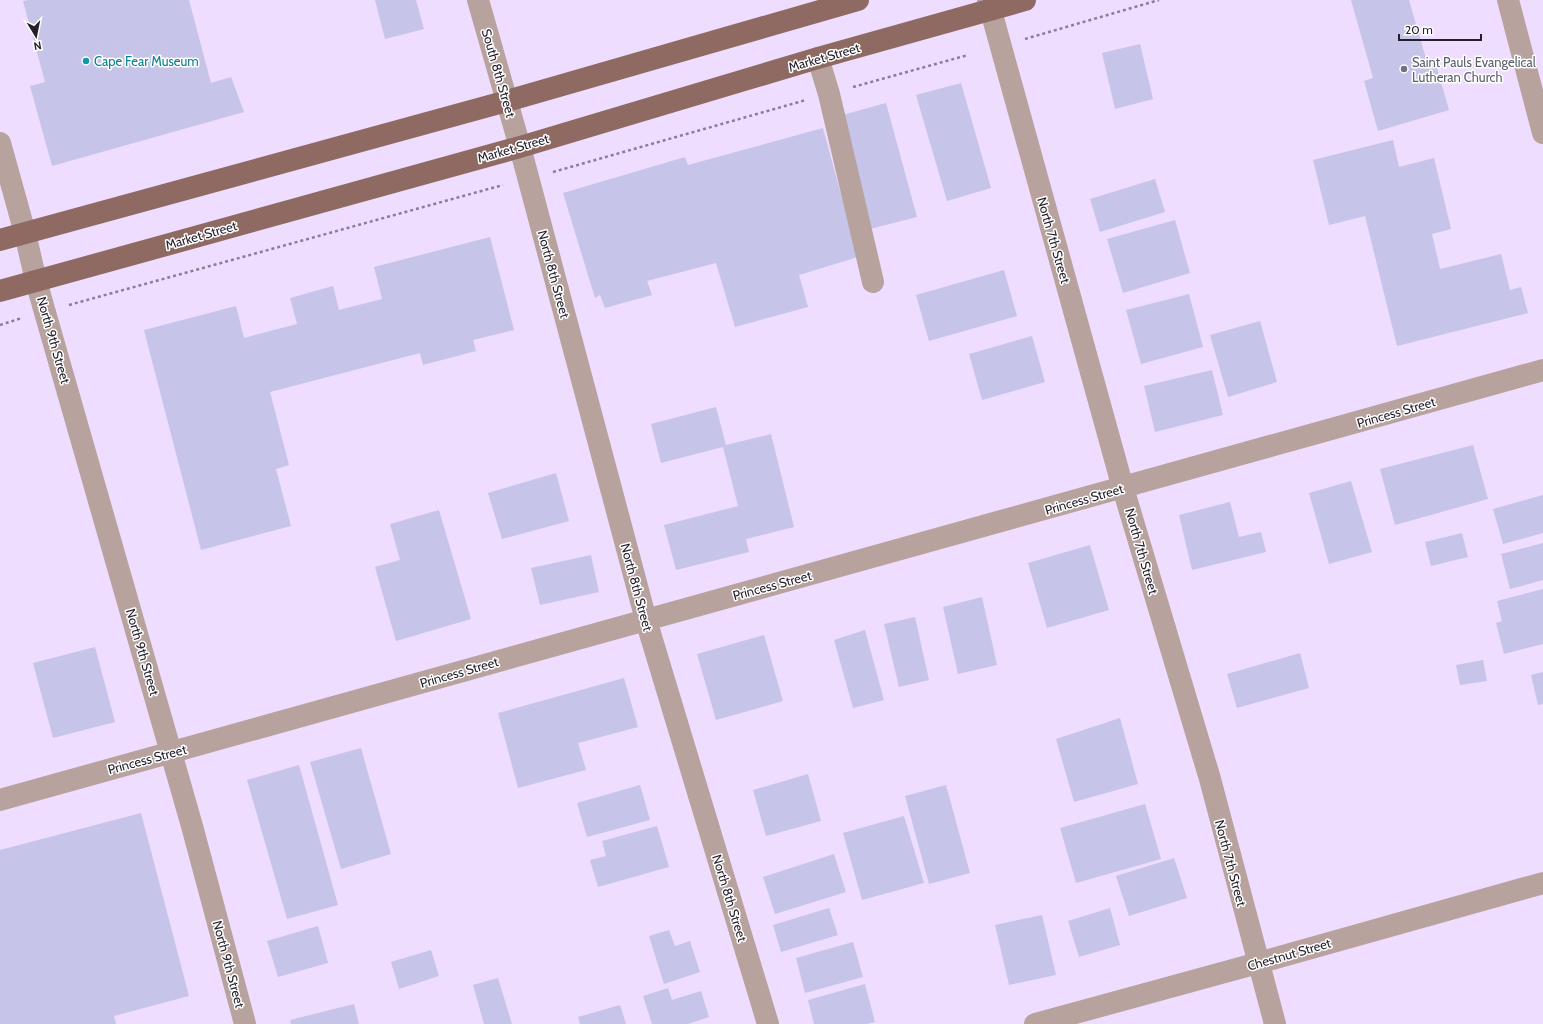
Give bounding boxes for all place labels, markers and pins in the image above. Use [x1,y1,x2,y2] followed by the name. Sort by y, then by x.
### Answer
[94,53,199,69] place label: Cape Fear Museum
[1412,54,1536,85] place label: Saint Pauls Evangelical Lutheran Church
[81,56,91,66] marker: Cape Fear Museum
[1399,64,1409,74] marker: Saint Pauls Evangelical Lutheran Church

